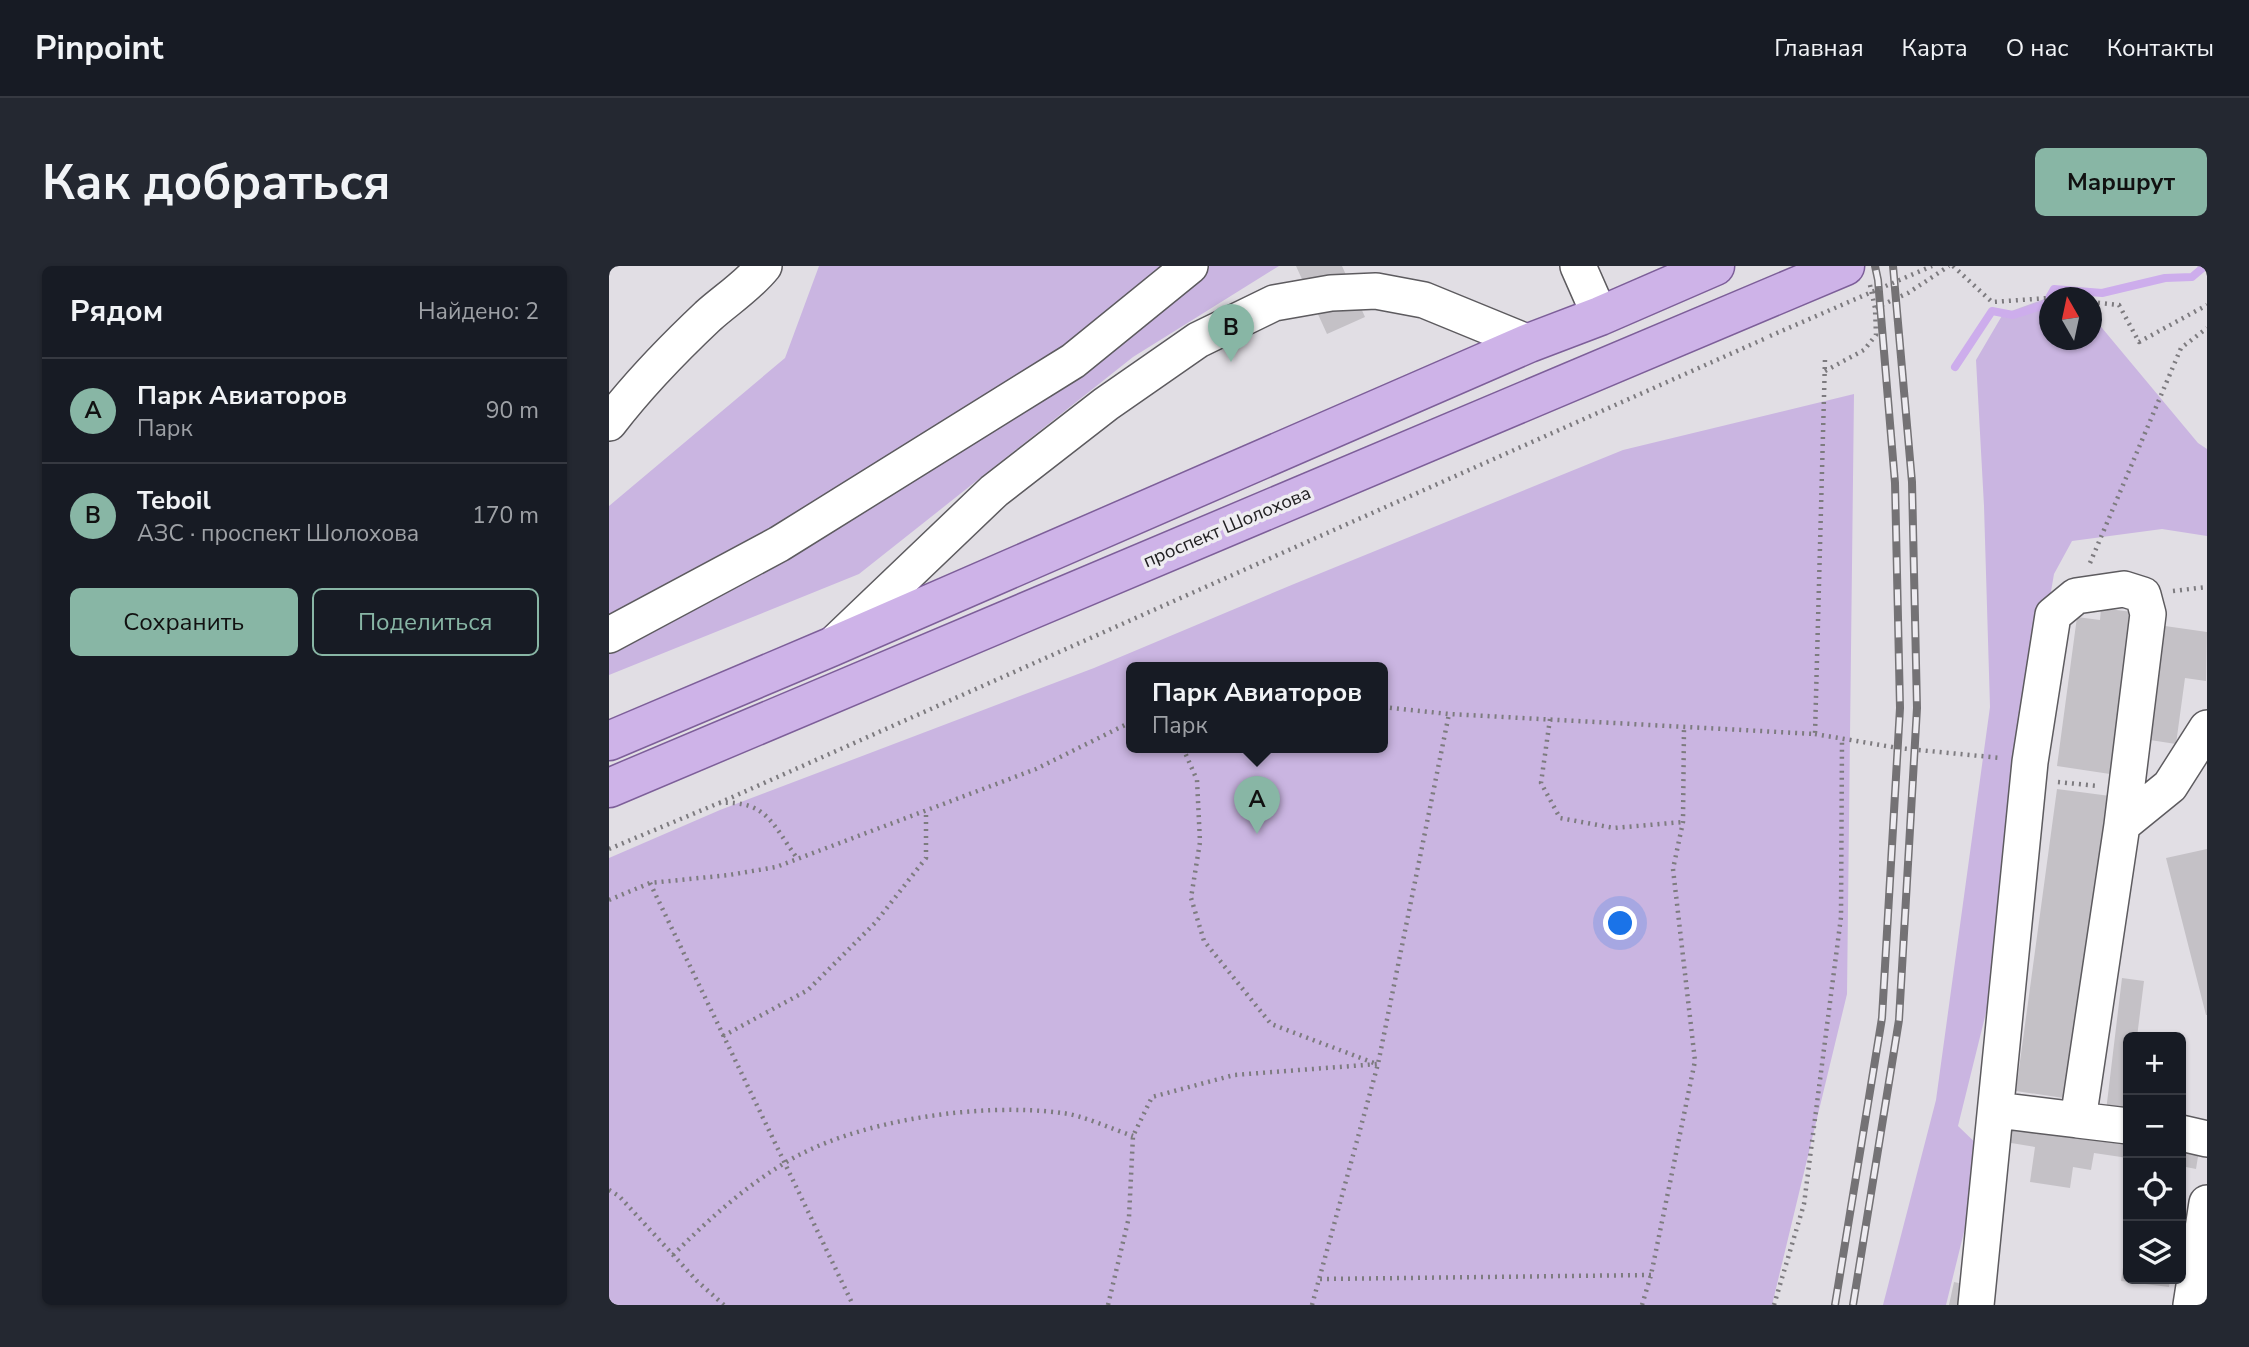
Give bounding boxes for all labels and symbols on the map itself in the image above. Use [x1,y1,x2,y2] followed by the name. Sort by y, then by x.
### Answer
[2039,287,2102,350] north arrow
[1208,304,1254,362] pin: B
[1139,480,1315,574] street label: проспект Шолохова
[1234,776,1280,834] pin: A
[1603,906,1637,940] your location

